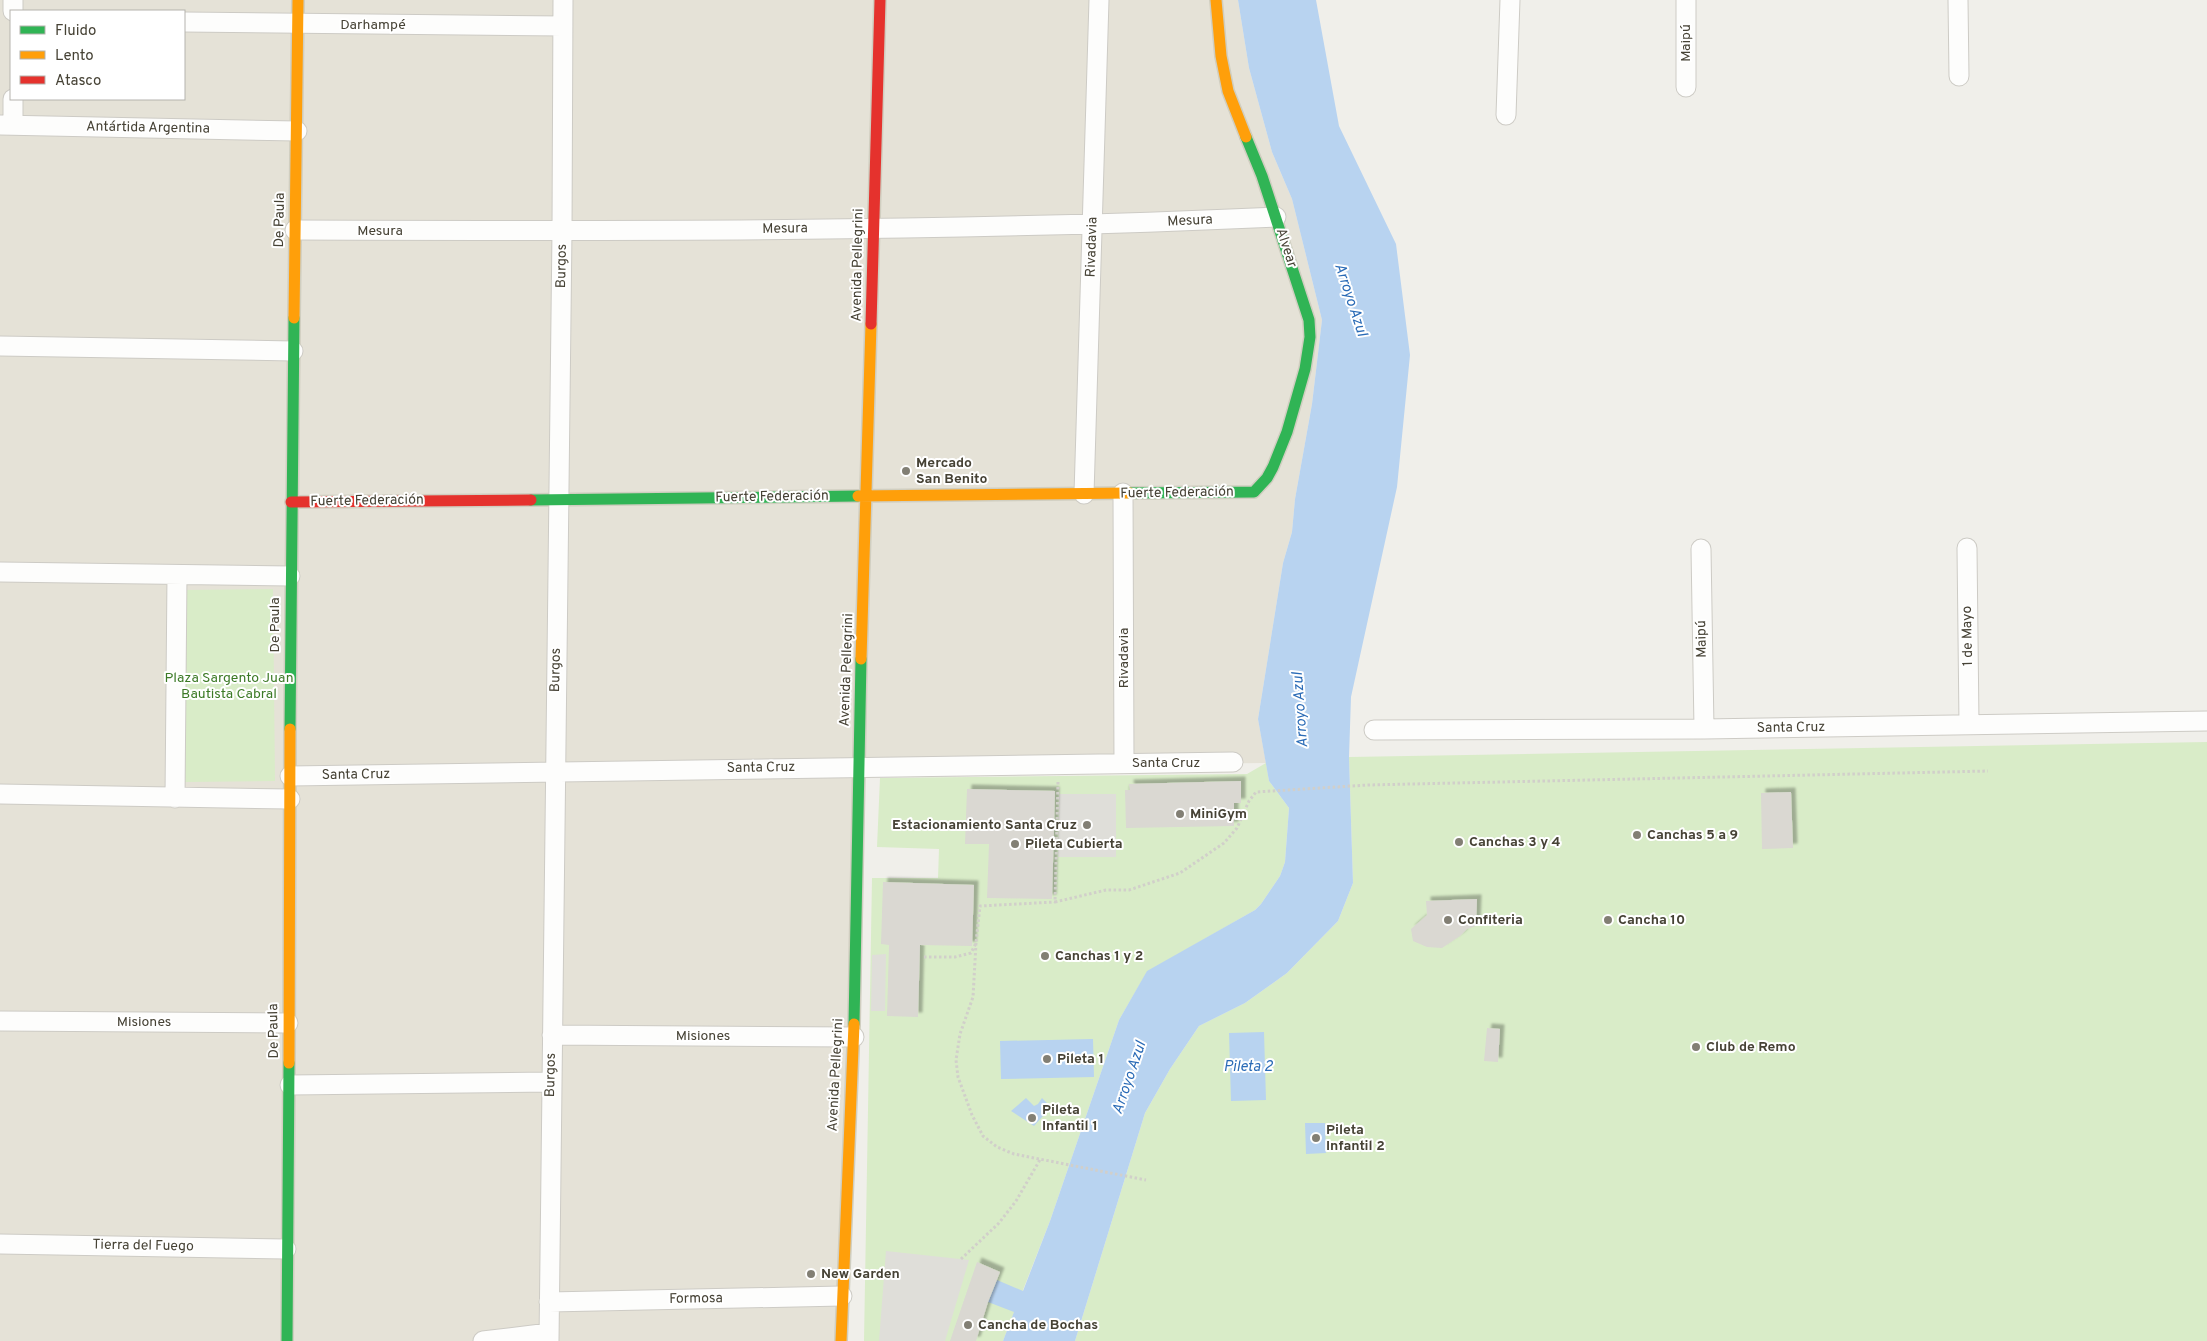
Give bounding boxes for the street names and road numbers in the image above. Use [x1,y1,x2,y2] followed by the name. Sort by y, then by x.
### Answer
[340,17,406,34] street label: Darhampé
[1678,24,1695,62] street label: Maipú
[86,118,210,138] street label: Antártida Argentina
[271,192,289,248] street label: De Paula
[849,208,867,322] street label: Avenida Pellegrini
[1167,211,1213,231] street label: Mesura
[1082,216,1102,278] street label: Rivadavia
[762,220,808,238] street label: Mesura
[357,223,403,240] street label: Mesura
[1272,226,1301,271] street label: Alvear
[553,244,571,288] street label: Burgos
[1120,484,1234,502] street label: Fuerte Federación
[715,488,829,506] street label: Fuerte Federación
[310,492,424,510] street label: Fuerte Federación
[267,597,284,653] street label: De Paula
[1959,605,1977,666] street label: 1 de Mayo
[837,613,857,727] street label: Avenida Pellegrini
[1693,620,1711,658] street label: Maipú
[1116,628,1133,688] street label: Rivadavia
[547,648,565,692] street label: Burgos
[1756,719,1826,737] street label: Santa Cruz
[1132,755,1200,772] street label: Santa Cruz
[726,759,796,777] street label: Santa Cruz
[321,766,391,784] street label: Santa Cruz
[265,1003,283,1059] street label: De Paula
[117,1014,171,1031] street label: Misiones
[825,1018,847,1132] street label: Avenida Pellegrini
[676,1028,730,1045] street label: Misiones
[542,1053,560,1097] street label: Burgos
[92,1237,194,1255] street label: Tierra del Fuego
[669,1290,723,1308] street label: Formosa

